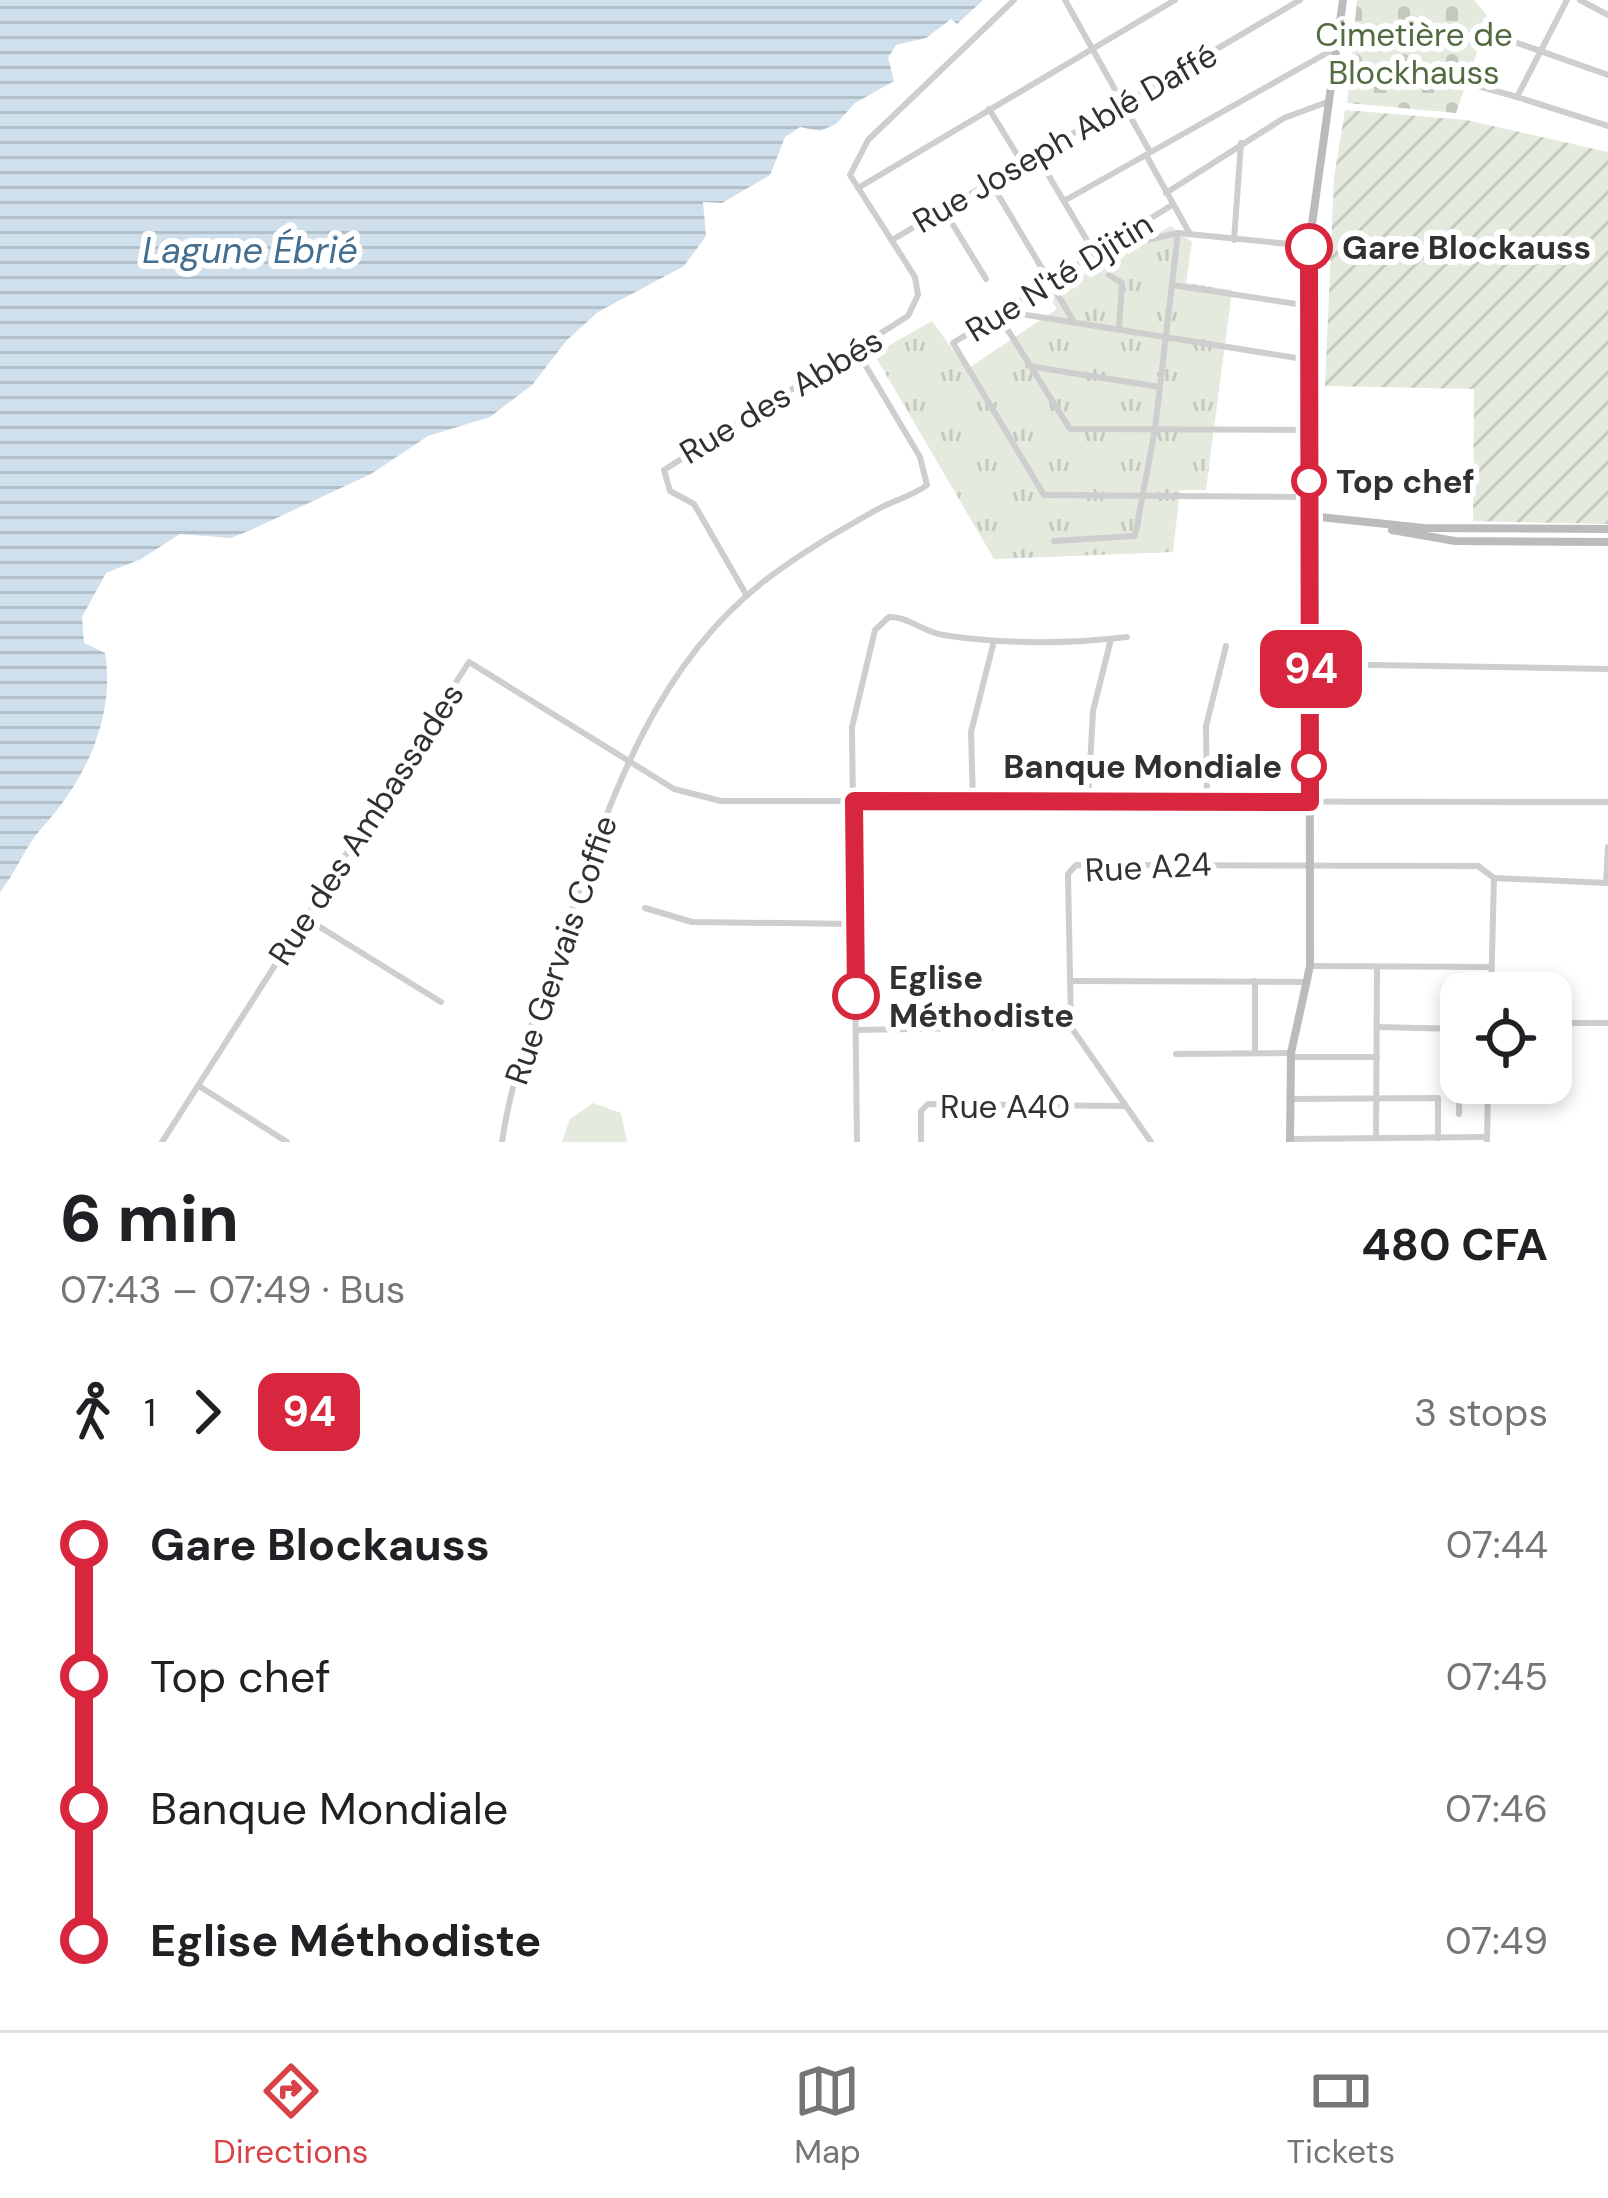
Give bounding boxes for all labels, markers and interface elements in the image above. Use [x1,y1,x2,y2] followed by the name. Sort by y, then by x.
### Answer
[1315,13,1513,94] park label: Cimetière de Blockhauss
[905,33,1225,243] street label: Rue Joseph Ablé Daffé
[957,202,1161,352] street label: Rue N'té Djitin
[1287,225,1331,269] marker: Gare Blockauss
[1342,226,1591,269] place label: Gare Blockauss
[142,227,358,274] water label: Lagune Ébrié
[672,319,890,473] street label: Rue des Abbés
[1336,460,1475,503] place label: Top chef
[1293,465,1325,497] marker: Top chef
[1257,630,1365,708] line badge: 94
[1284,641,1338,696] text: 94
[259,675,473,973] street label: Rue des Ambassades
[1003,745,1282,788] place label: Banque Mondiale
[1293,750,1325,782] marker: Banque Mondiale
[495,810,627,1090] street label: Rue Gervais Coffie
[1084,842,1212,892] street label: Rue A24
[889,956,1074,1037] place label: Eglise Méthodiste
[1440,972,1572,1104] map controls
[1440,972,1572,1104] button: locate
[834,974,878,1018] marker: Eglise Méthodiste
[940,1085,1070,1128] street label: Rue A40
[60,1176,239,1261] text: 6 min
[1361,1215,1548,1274] text: 480 CFA
[60,1264,405,1315] text: 07:43 – 07:49 · Bus
[60,1379,126,1445] icon: walk
[174,1379,240,1445] icon: forward
[282,1384,336,1439] text: 94
[144,1387,156,1438] text: 1
[1414,1387,1548,1438] text: 3 stops
[150,1515,490,1574] text: Gare Blockauss
[1446,1519,1548,1570] text: 07:44
[150,1647,331,1706] text: Top chef
[1446,1651,1548,1702] text: 07:45
[150,1779,508,1838] text: Banque Mondiale
[1445,1783,1548,1834] text: 07:46
[150,1911,541,1970] text: Eglise Méthodiste
[1445,1915,1548,1966] text: 07:49
[213,2058,368,2173] tab: Directions
[794,2058,861,2173] tab: Map
[1287,2058,1395,2173] tab: Tickets

